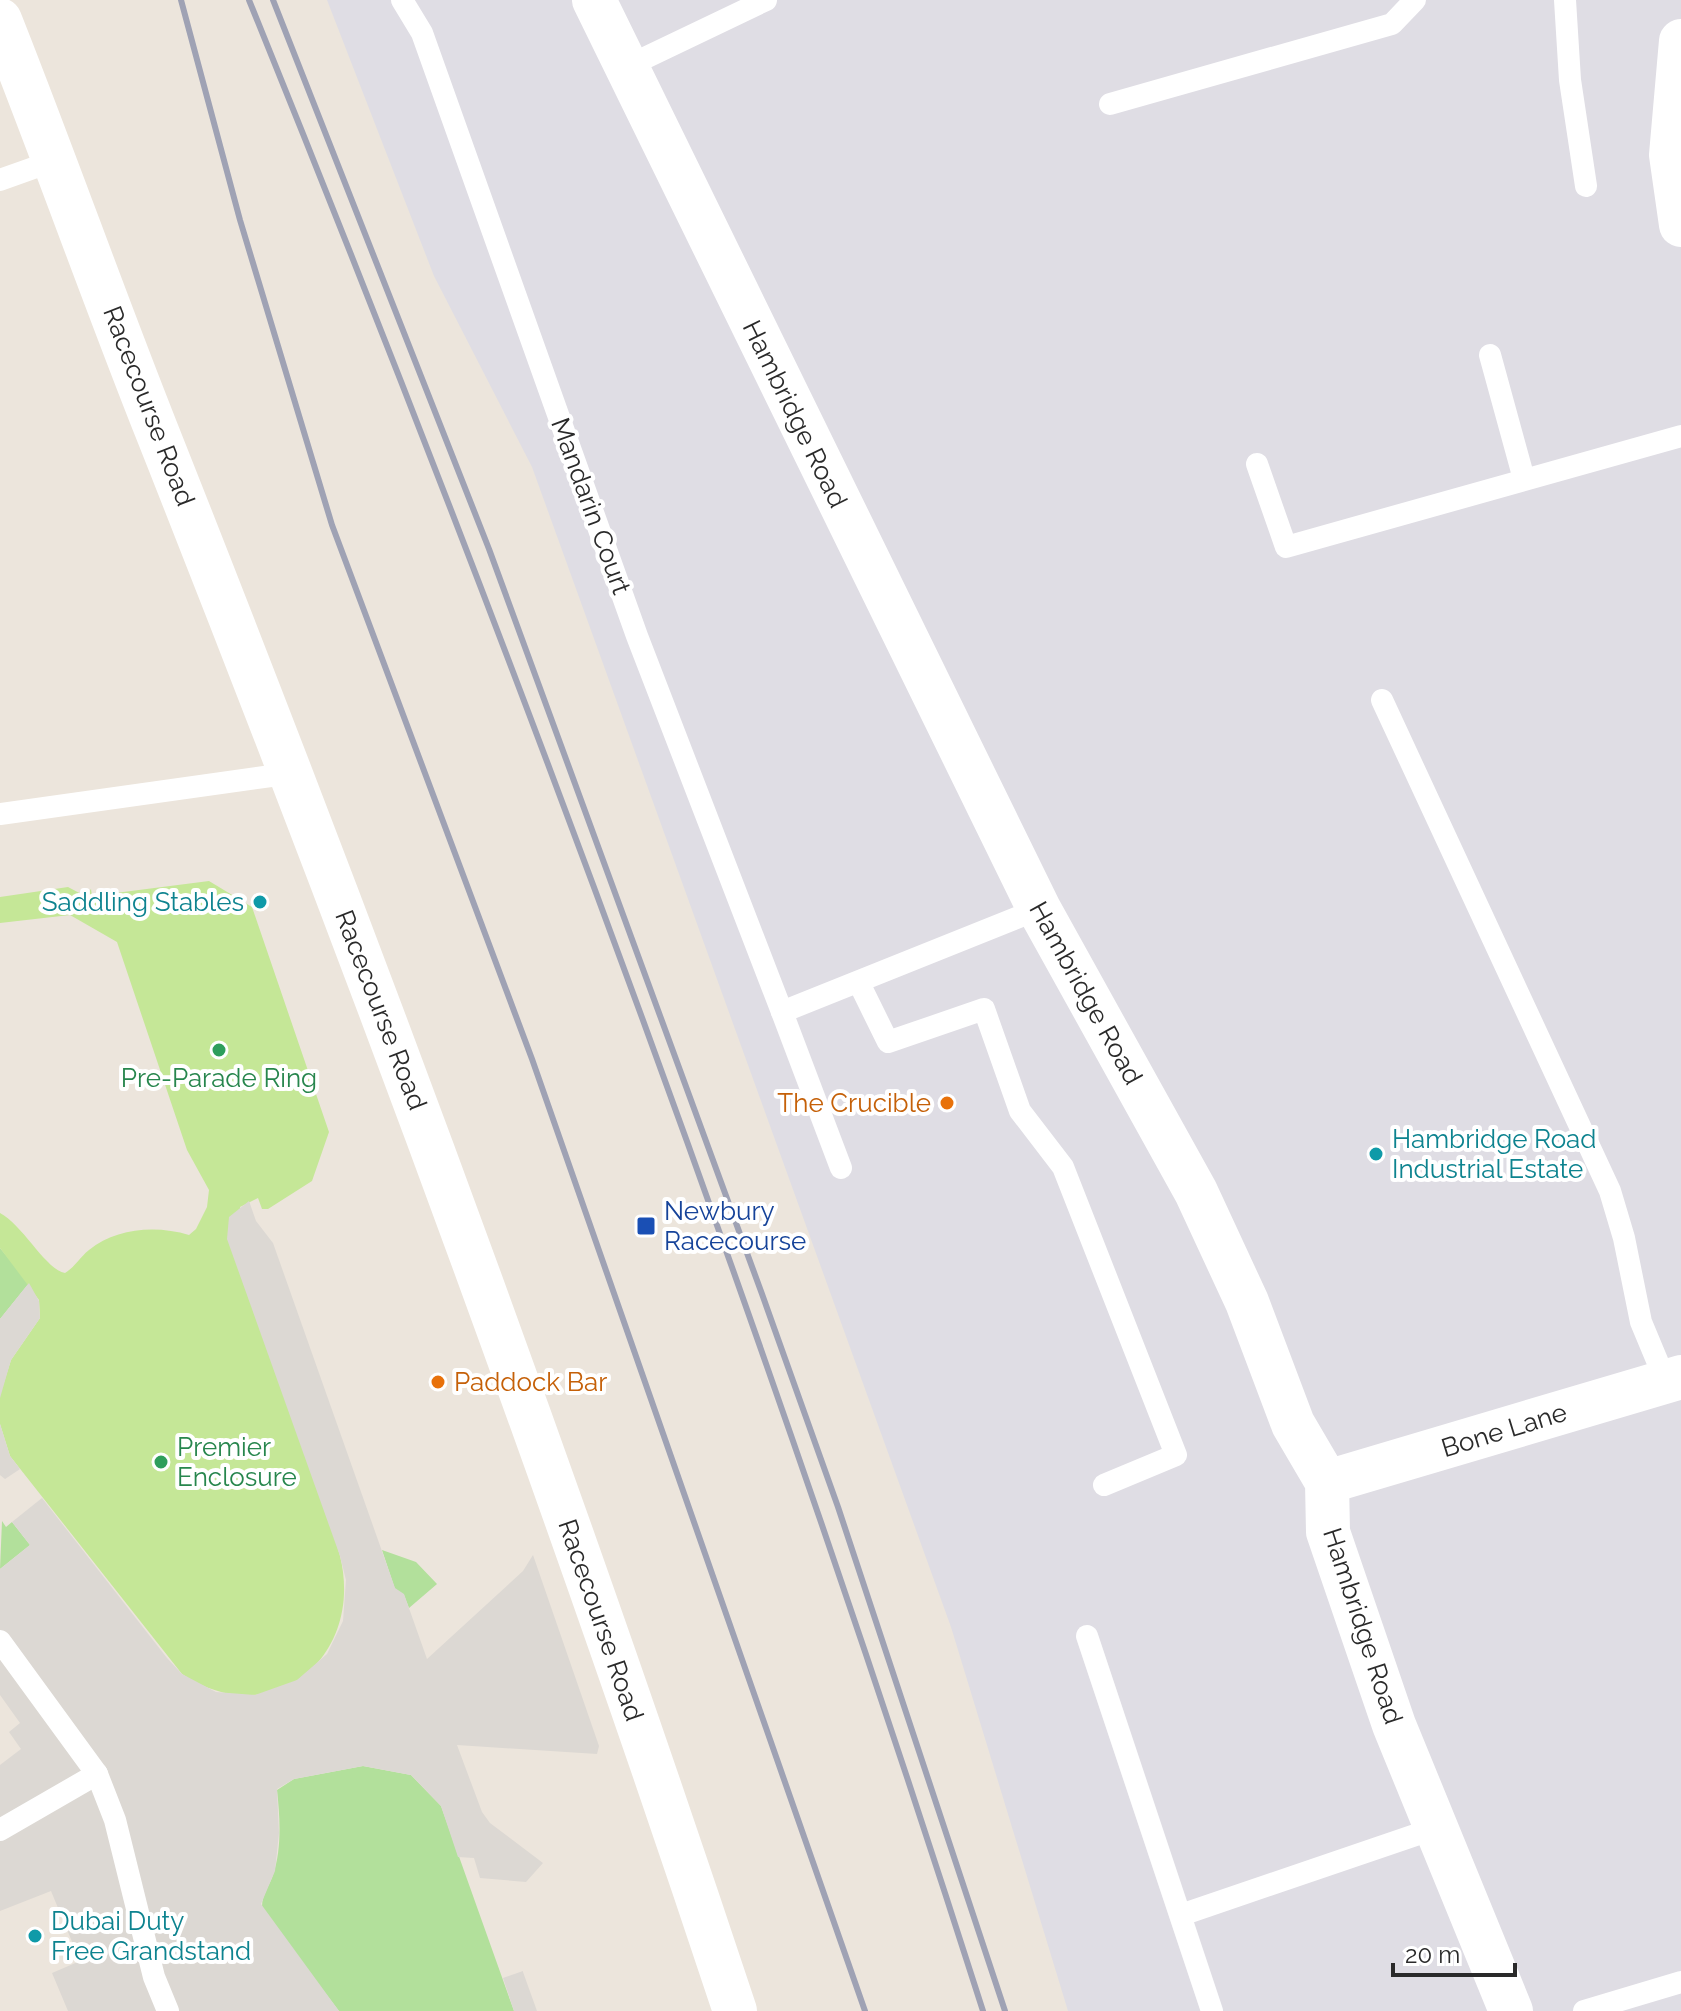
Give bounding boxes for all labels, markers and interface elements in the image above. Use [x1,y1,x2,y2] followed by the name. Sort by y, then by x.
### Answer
[97,302,201,510] street label: Racecourse Road
[737,316,853,512] street label: Hambridge Road
[545,414,637,599] street label: Mandarin Court
[42,887,244,917] place label: Saddling Stables
[251,893,269,911] marker: Saddling Stables
[1023,896,1149,1090] street label: Hambridge Road
[329,906,433,1114] street label: Racecourse Road
[210,1041,228,1059] marker: Pre-Parade Ring
[121,1063,317,1093] place label: Pre-Parade Ring
[777,1088,931,1118] place label: The Crucible
[938,1094,956,1112] marker: The Crucible
[1392,1124,1596,1184] place label: Hambridge Road Industrial Estate
[1367,1145,1385,1163] marker: Hambridge Road Industrial Estate
[664,1196,806,1256] place label: Newbury Racecourse
[635,1215,657,1237] marker: Newbury Racecourse
[454,1367,607,1397] place label: Paddock Bar
[429,1373,447,1391] marker: Paddock Bar
[1438,1397,1570,1463] street label: Bone Lane
[177,1432,297,1492] place label: Premier Enclosure
[152,1453,170,1471] marker: Premier Enclosure
[552,1515,650,1725] street label: Racecourse Road
[1317,1524,1409,1728] street label: Hambridge Road
[51,1906,251,1966] place label: Dubai Duty Free Grandstand
[26,1927,44,1945] marker: Dubai Duty Free Grandstand
[1393,1927,1515,1977] scale bar
[1405,1940,1460,1969] text: 20 m

